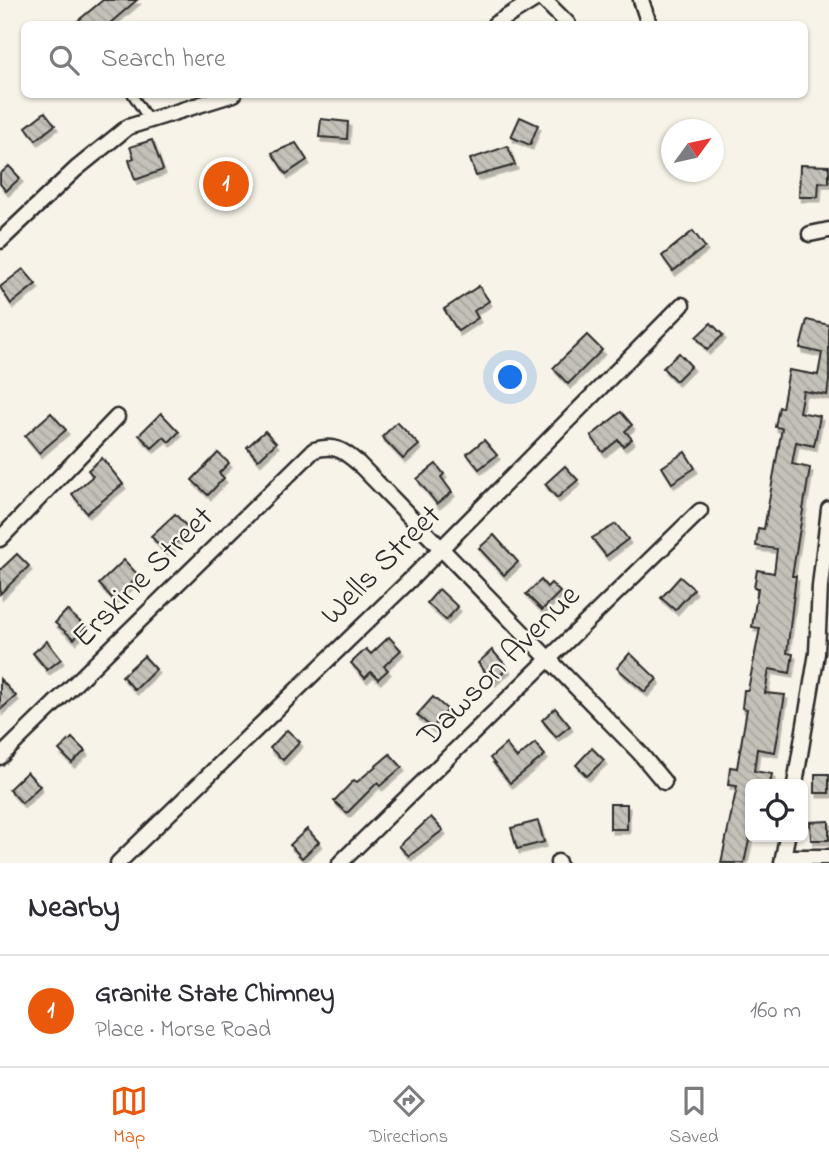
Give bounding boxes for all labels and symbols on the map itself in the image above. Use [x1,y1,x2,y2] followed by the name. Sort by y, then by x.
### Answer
[661,119,724,182] north arrow
[203,158,249,210] pin: 1
[493,360,527,394] your location
[311,494,454,637] street label: Wells Street
[62,496,226,660] street label: Erskine Street
[407,574,593,760] street label: Dawson Avenue

